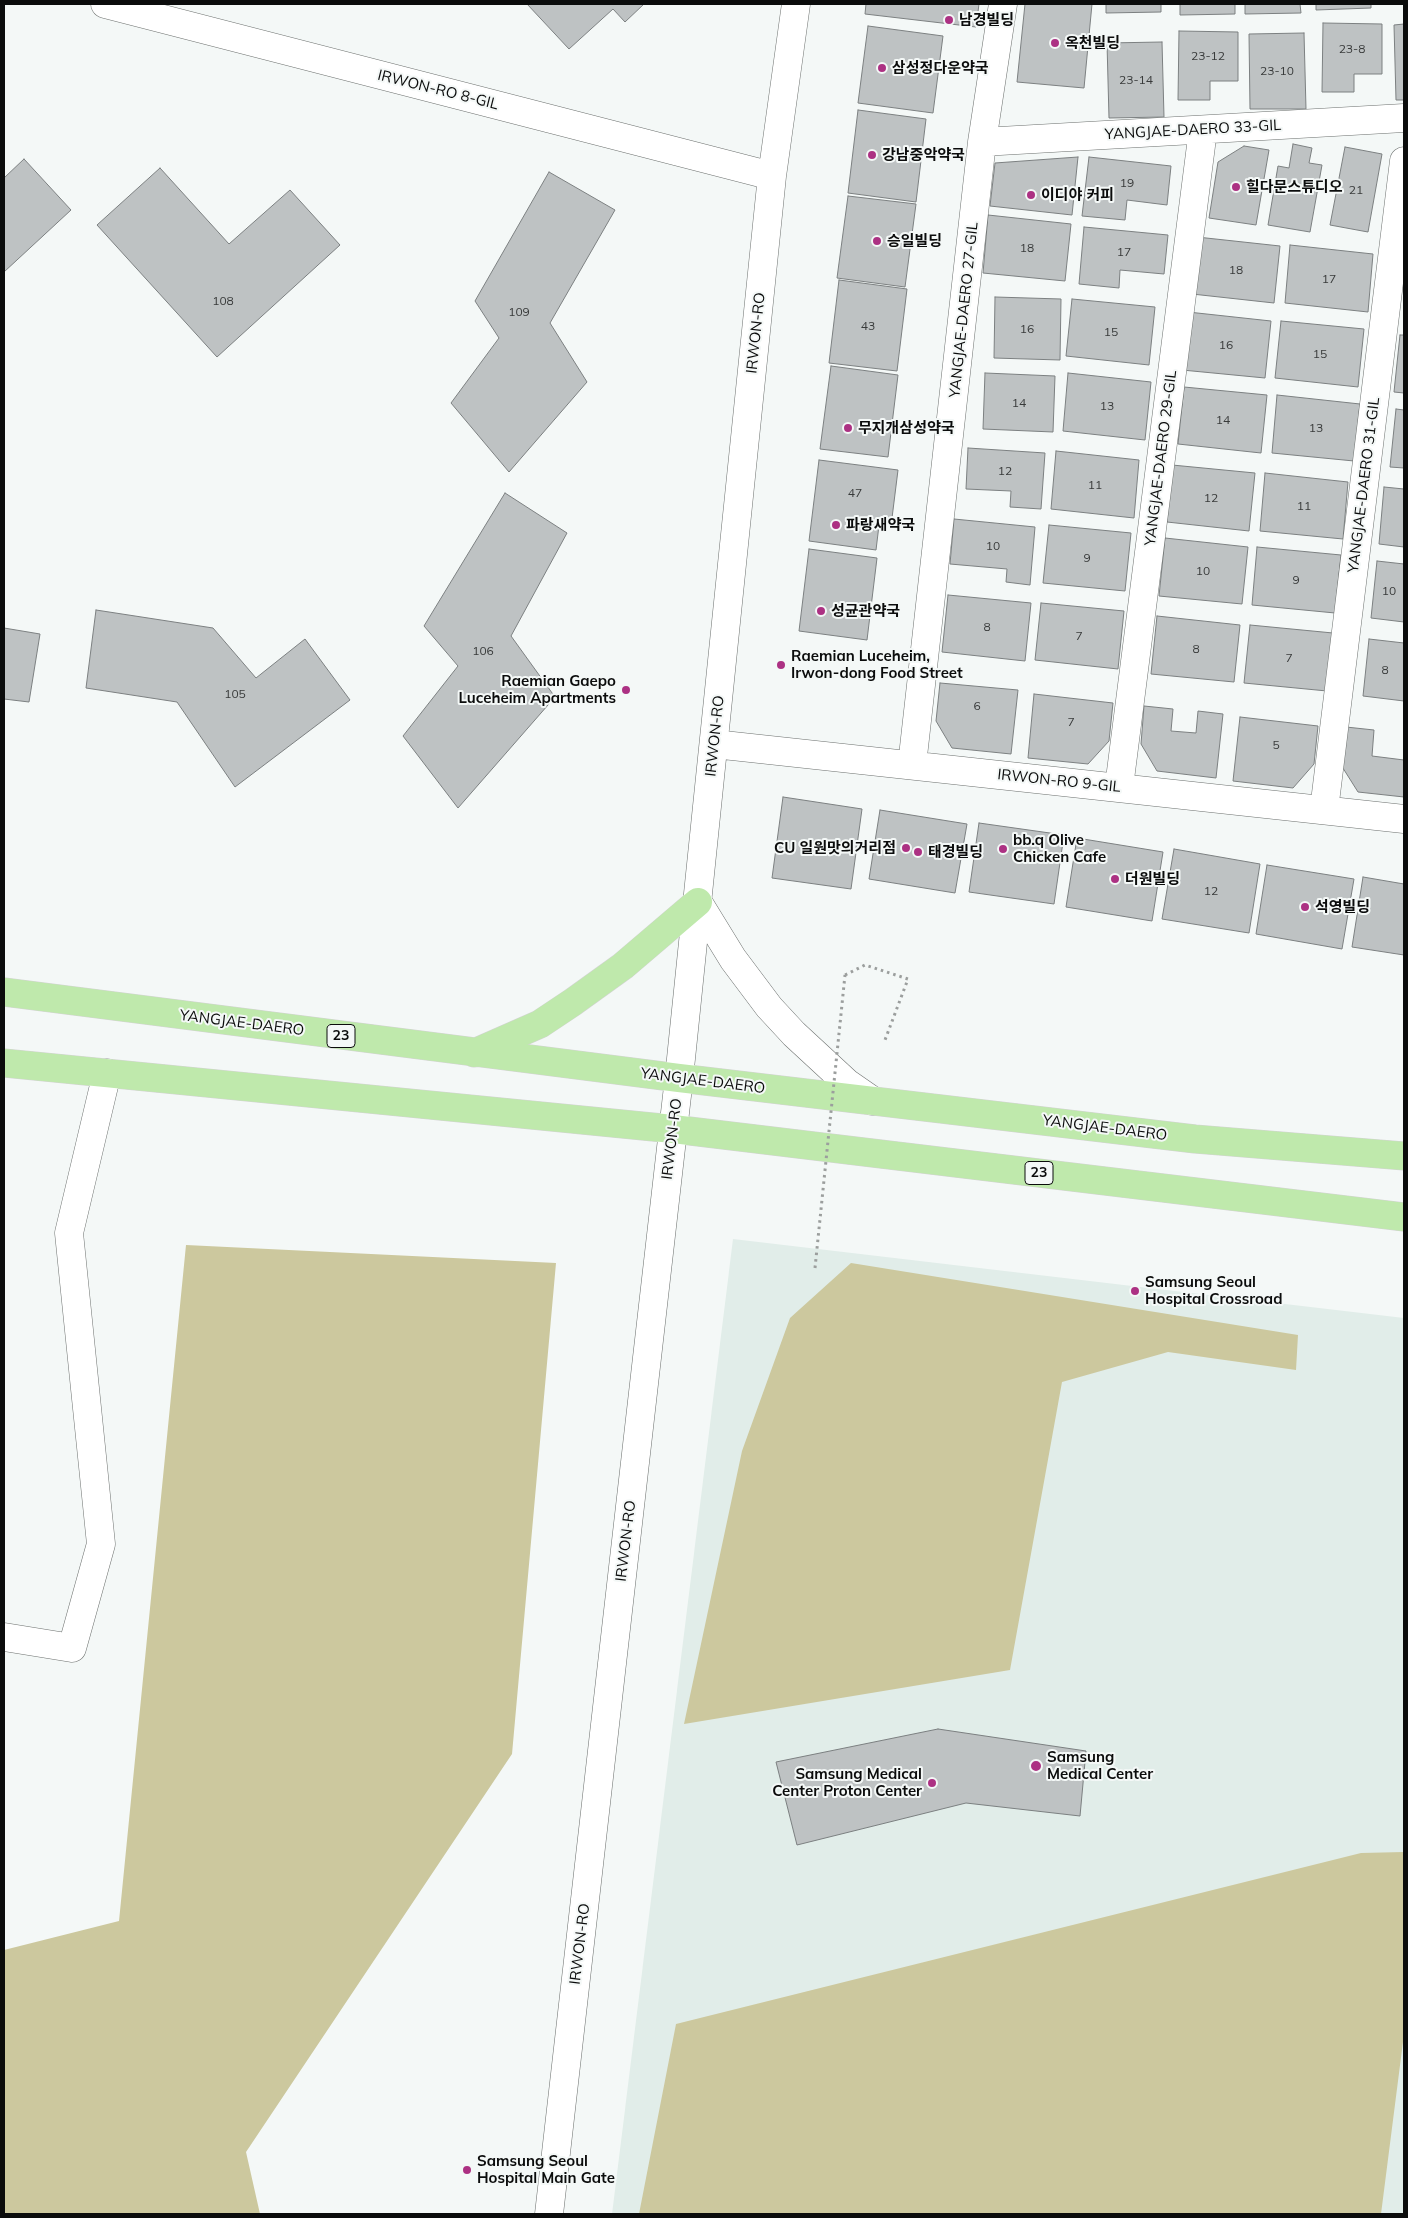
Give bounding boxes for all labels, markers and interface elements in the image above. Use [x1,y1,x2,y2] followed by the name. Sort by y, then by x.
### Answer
[959,11,1014,29] place label: 남경빌딩
[943,14,955,26] marker: 남경빌딩
[1065,34,1120,52] place label: 옥천빌딩
[1049,37,1061,49] marker: 옥천빌딩
[1339,42,1365,56] house number: 23-8
[1191,49,1225,63] house number: 23-12
[892,59,989,77] place label: 삼성정다운약국
[876,62,888,74] marker: 삼성정다운약국
[1260,64,1294,78] house number: 23-10
[376,66,500,114] street label: IRWON-RO 8-GIL
[1119,73,1153,87] house number: 23-14
[1104,116,1282,144] street label: YANGJAE-DAERO 33-GIL
[882,146,965,164] place label: 강남중악약국
[866,149,878,161] marker: 강남중악약국
[1120,176,1134,190] house number: 19
[1246,178,1343,196] place label: 힐다문스튜디오
[1230,181,1242,193] marker: 힐다문스튜디오
[1349,183,1363,197] house number: 21
[1041,186,1114,204] place label: 이디야 커피
[1025,189,1037,201] marker: 이디야 커피
[946,221,982,399] street label: YANGJAE-DAERO 27-GIL
[887,232,942,250] place label: 승일빌딩
[871,235,883,247] marker: 승일빌딩
[1020,241,1034,255] house number: 18
[1117,245,1131,259] house number: 17
[1229,263,1243,277] house number: 18
[1322,272,1336,286] house number: 17
[743,291,769,375] street label: IRWON-RO
[212,294,234,308] house number: 108
[508,305,530,319] house number: 109
[861,319,875,333] house number: 43
[1020,322,1034,336] house number: 16
[1104,325,1118,339] house number: 15
[1219,338,1233,352] house number: 16
[1313,347,1327,361] house number: 15
[1141,369,1181,547] street label: YANGJAE-DAERO 29-GIL
[1012,396,1026,410] house number: 14
[1344,396,1384,574] street label: YANGJAE-DAERO 31-GIL
[1100,399,1114,413] house number: 13
[1216,413,1230,427] house number: 14
[858,419,955,437] place label: 무지개삼성약국
[1309,421,1323,435] house number: 13
[842,422,854,434] marker: 무지개삼성약국
[998,464,1012,478] house number: 12
[1088,478,1102,492] house number: 11
[848,486,862,500] house number: 47
[1204,491,1218,505] house number: 12
[1297,499,1311,513] house number: 11
[846,516,915,534] place label: 파랑새약국
[830,519,842,531] marker: 파랑새약국
[986,539,1000,553] house number: 10
[1083,551,1091,565] house number: 9
[1196,564,1210,578] house number: 10
[1292,573,1300,587] house number: 9
[1382,584,1396,598] house number: 10
[831,602,900,620] place label: 성균관약국
[815,605,827,617] marker: 성균관약국
[983,620,991,634] house number: 8
[1075,629,1083,643] house number: 7
[1192,642,1200,656] house number: 8
[472,644,494,658] house number: 106
[791,647,963,682] place label: Raemian Luceheim, Irwon-dong Food Street
[1285,651,1293,665] house number: 7
[775,659,787,671] marker: Raemian Luceheim, Irwon-dong Food Street
[1381,663,1389,677] house number: 8
[459,672,616,707] place label: Raemian Gaepo Luceheim Apartments
[620,684,632,696] marker: Raemian Gaepo Luceheim Apartments
[224,687,246,701] house number: 105
[702,694,728,778] street label: IRWON-RO
[973,699,981,713] house number: 6
[1067,715,1075,729] house number: 7
[1272,738,1280,752] house number: 5
[996,766,1122,796] street label: IRWON-RO 9-GIL
[1013,831,1106,866] place label: bb.q Olive Chicken Cafe
[774,839,896,857] place label: CU 일원맛의거리점
[900,842,912,854] marker: CU 일원맛의거리점
[928,843,983,861] place label: 태경빌딩
[997,843,1009,855] marker: bb.q Olive Chicken Cafe
[912,846,924,858] marker: 태경빌딩
[1125,870,1180,888] place label: 더원빌딩
[1109,873,1121,885] marker: 더원빌딩
[1204,884,1218,898] house number: 12
[1315,898,1370,916] place label: 석영빌딩
[1299,901,1311,913] marker: 석영빌딩
[179,1006,305,1040] street label: YANGJAE-DAERO
[327,1024,355,1048] road number: 23
[640,1064,766,1098] street label: YANGJAE-DAERO
[658,1097,686,1181] street label: IRWON-RO
[1042,1111,1168,1145] street label: YANGJAE-DAERO
[1025,1162,1053,1184] road number: 23
[1145,1273,1282,1308] place label: Samsung Seoul Hospital Crossroad
[1129,1285,1141,1297] marker: Samsung Seoul Hospital Crossroad
[612,1499,640,1583] street label: IRWON-RO
[1047,1748,1153,1783] place label: Samsung Medical Center
[1029,1759,1043,1773] marker: Samsung Medical Center
[772,1765,922,1800] place label: Samsung Medical Center Proton Center
[926,1777,938,1789] marker: Samsung Medical Center Proton Center
[566,1902,594,1986] street label: IRWON-RO
[477,2152,615,2187] place label: Samsung Seoul Hospital Main Gate
[461,2164,473,2176] marker: Samsung Seoul Hospital Main Gate

